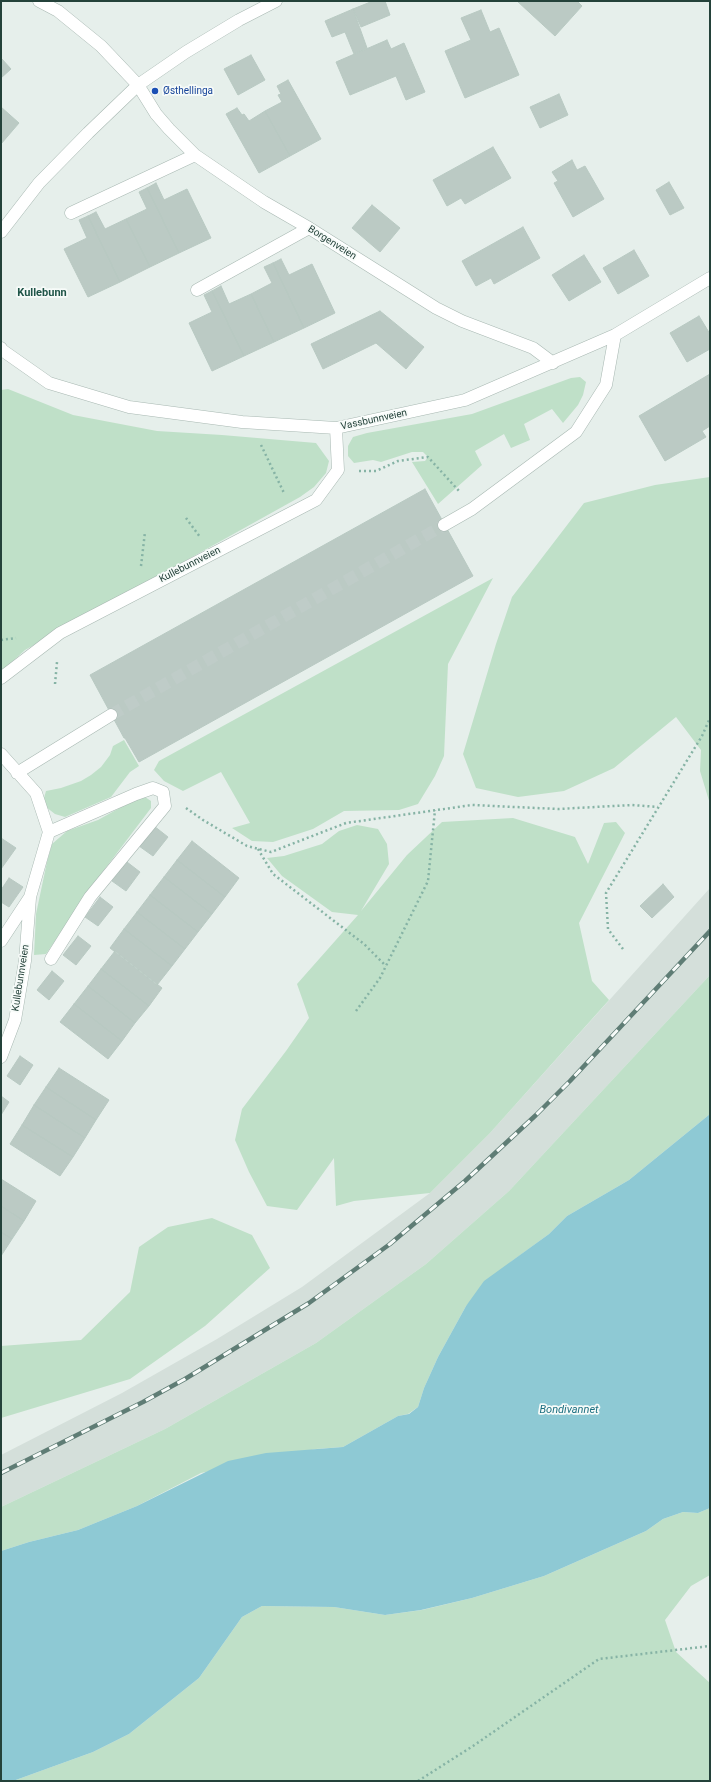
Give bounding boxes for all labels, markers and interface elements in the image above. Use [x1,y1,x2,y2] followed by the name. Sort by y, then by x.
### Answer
[163,85,213,97] place label: Østhellinga
[150,86,160,96] marker: Østhellinga
[305,223,359,263] street label: Borgenveien
[17,286,67,300] district label: Kullebunn
[340,407,408,433] street label: Vassbunnveien
[157,544,223,586] street label: Kullebunnveien
[10,944,32,1012] street label: Kullebunnveien
[539,1403,599,1417] water label: Bondivannet

